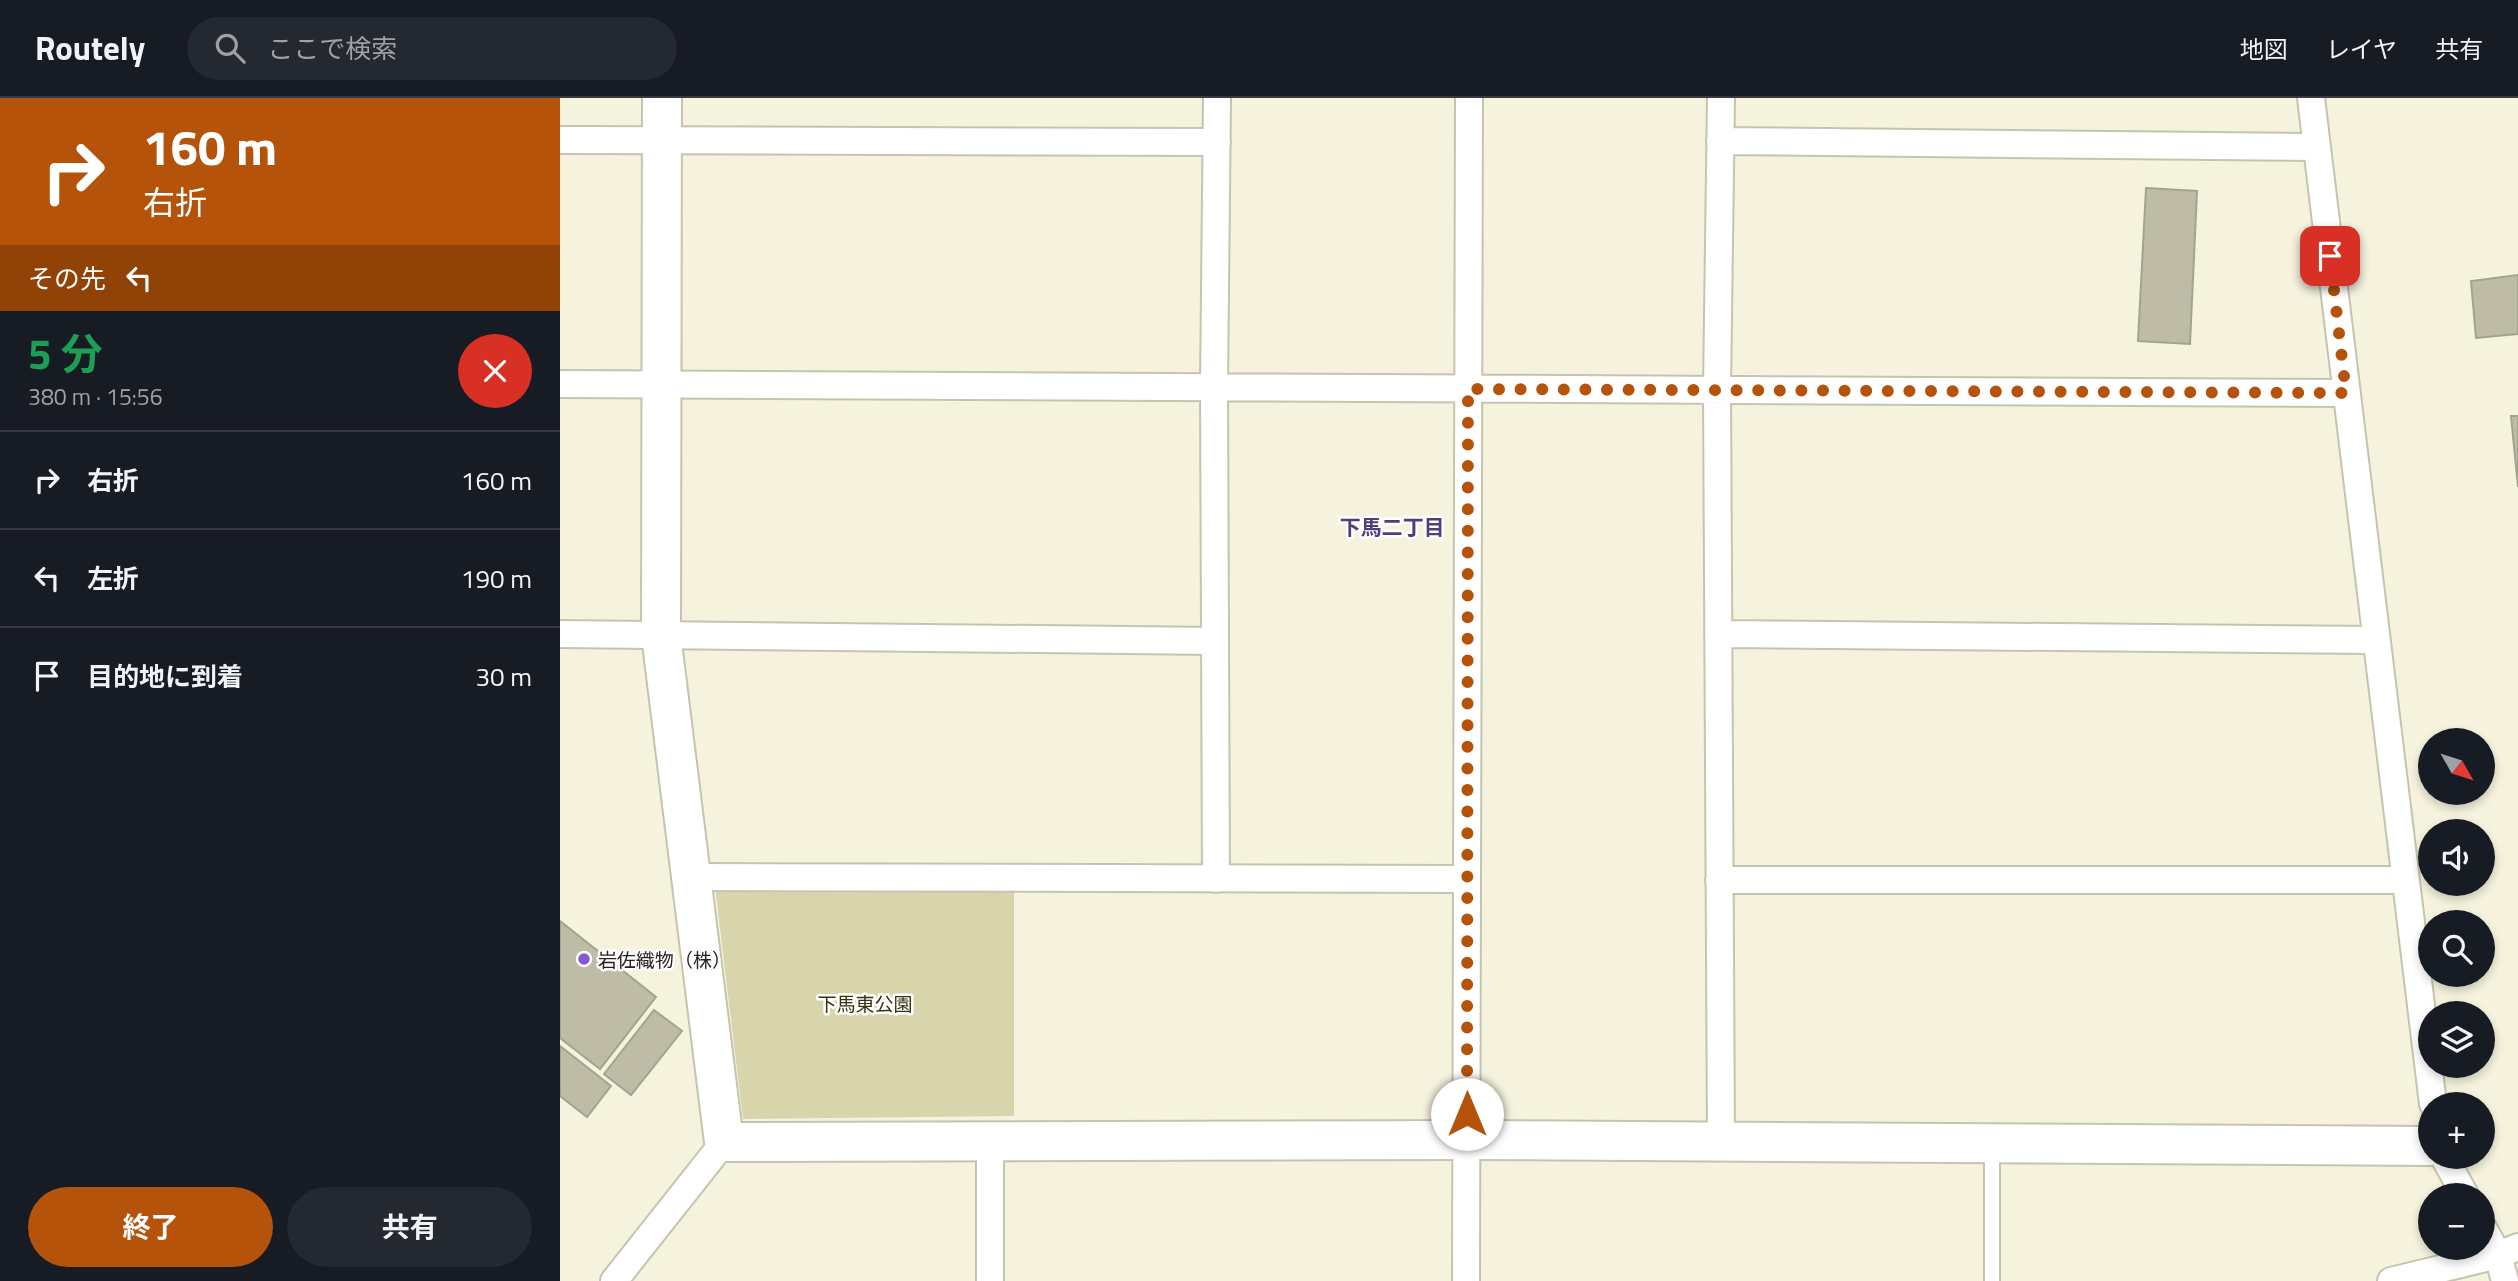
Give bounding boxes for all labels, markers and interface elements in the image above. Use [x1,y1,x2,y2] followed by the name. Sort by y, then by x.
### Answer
[187,17,677,80] search box
[35,23,145,73] text: Routely
[211,29,249,67] icon: search
[267,29,397,68] text: ここで検索
[2240,31,2288,67] text: 地図
[2326,31,2397,67] text: レイヤ
[2435,31,2483,67] text: 共有
[143,109,277,184] text: 160 m
[28,126,119,217] icon: right
[143,178,207,226] text: 右折
[2300,226,2360,286] pin
[2311,237,2349,275] icon: arrive
[28,259,106,298] text: その先
[120,259,158,297] icon: left
[28,321,103,385] text: 5 分
[458,334,532,408] button: close
[28,379,163,414] text: 380 m · 15:56
[28,461,66,499] icon: right
[87,461,139,500] text: 右折
[461,461,532,500] text: 160 m
[1340,511,1445,543] district label: 下馬二丁目
[28,559,66,597] icon: left
[87,559,139,598] text: 左折
[461,559,532,598] text: 190 m
[28,657,66,695] icon: arrive
[87,657,243,696] text: 目的地に到着
[475,657,532,696] text: 30 m
[2418,728,2496,805] north arrow
[2418,728,2495,1260] map controls
[2418,819,2495,896] button: sound
[2418,910,2495,987] button: search
[598,945,731,974] place label: 岩佐織物（株）
[576,951,592,967] marker: 岩佐織物（株）
[817,989,913,1018] park label: 下馬東公園
[2418,1001,2495,1078] button: layers
[1430,1077,1504,1151] position arrow
[2418,1092,2495,1169] button: +
[2418,1183,2495,1260] button: −
[28,1187,273,1267] button: 終了
[287,1187,532,1267] button: 共有

